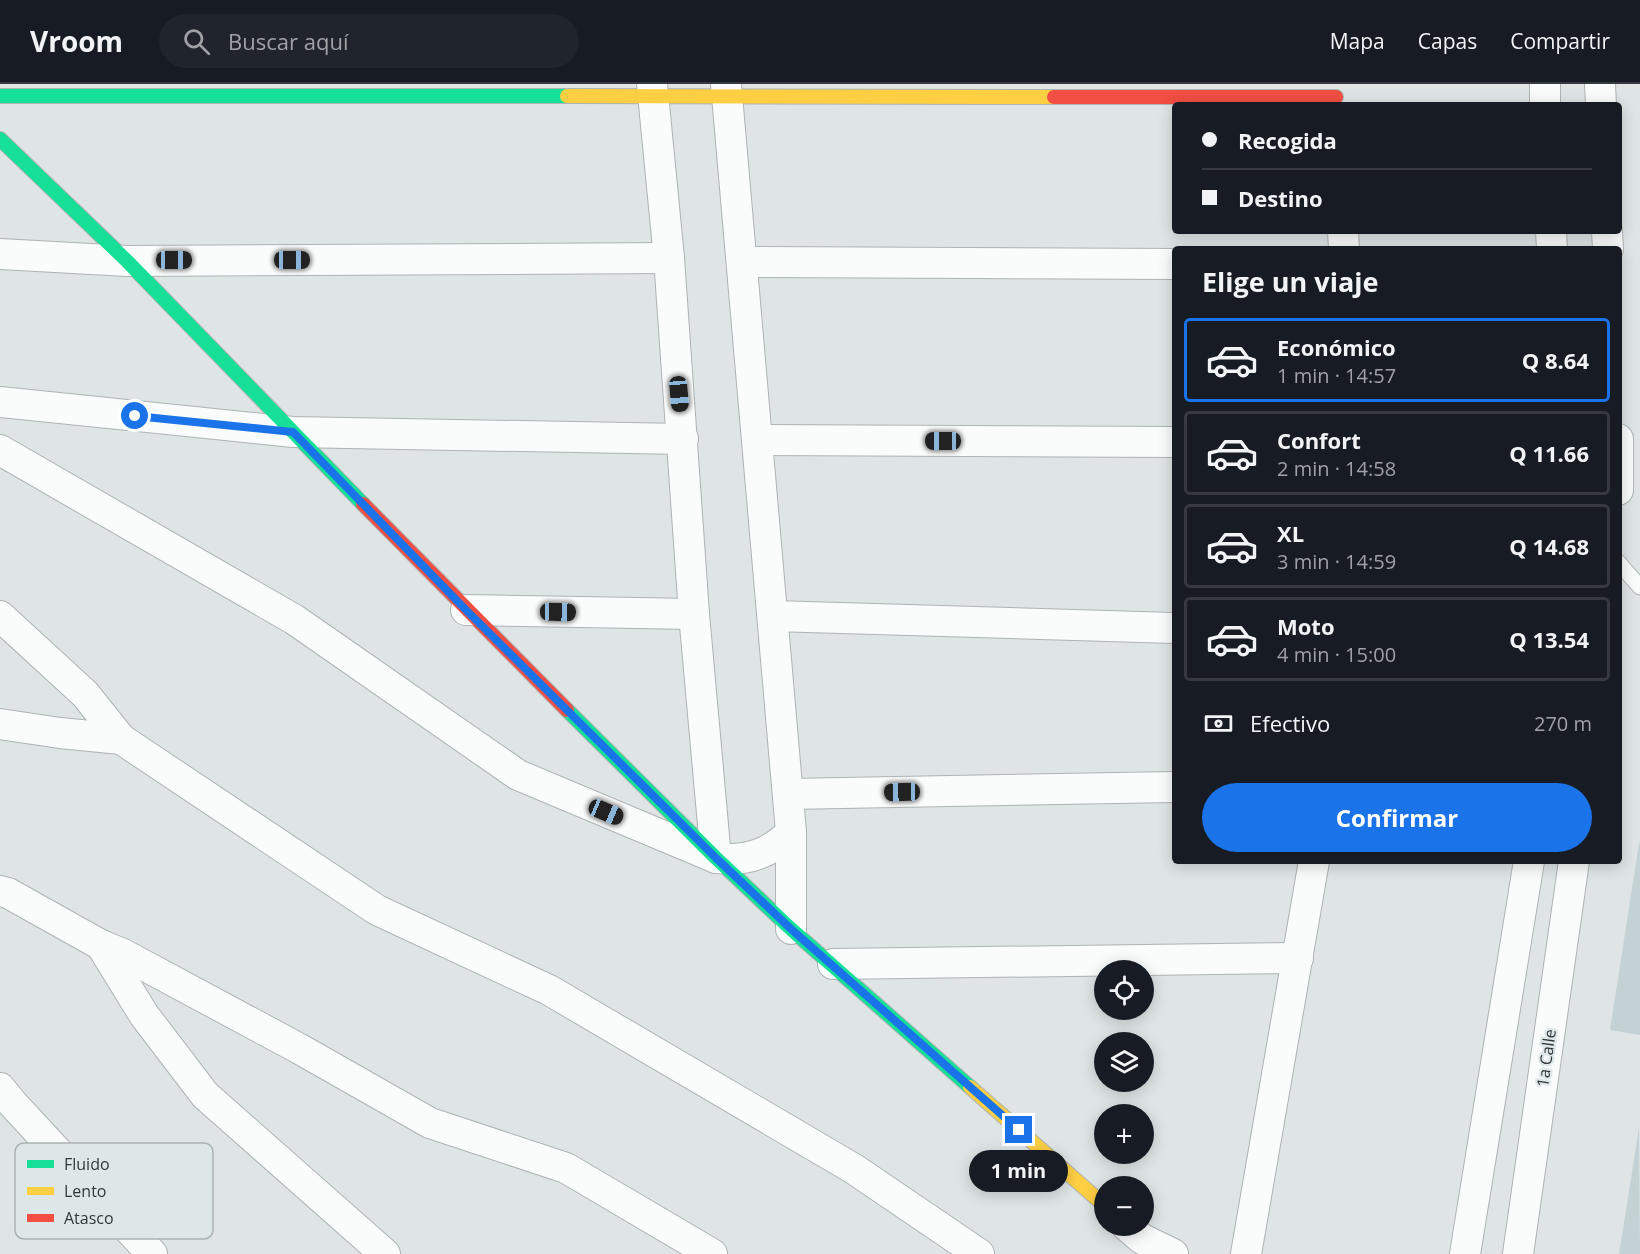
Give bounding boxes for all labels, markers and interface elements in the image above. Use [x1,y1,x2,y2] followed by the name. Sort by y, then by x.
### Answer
[159,14,579,68] search box
[30,22,123,60] text: Vroom
[180,25,213,58] icon: search
[228,26,348,56] text: Buscar aquí
[1330,27,1385,55] text: Mapa
[1418,27,1477,55] text: Capas
[1510,27,1610,55] text: Compartir
[1238,125,1337,155] text: Recogida
[1238,183,1323,213] text: Destino
[156,251,192,269] car
[274,251,310,269] car
[1202,263,1378,300] text: Elige un viaje
[1277,332,1396,362] text: Económico
[1205,333,1259,387] icon: car
[1522,345,1589,375] text: Q 8.64
[1277,362,1396,389] text: 1 min · 14:57
[668,375,690,413] car
[121,402,148,429] route start
[1277,425,1361,455] text: Confort
[1205,426,1259,480] icon: car
[925,432,961,450] car
[1509,438,1589,468] text: Q 11.66
[1277,455,1396,482] text: 2 min · 14:58
[1277,518,1304,548] text: XL
[1205,519,1259,573] icon: car
[1509,531,1589,561] text: Q 14.68
[1277,548,1396,575] text: 3 min · 14:59
[540,603,576,621] car
[1277,611,1335,641] text: Moto
[1205,612,1259,666] icon: car
[1509,624,1589,654] text: Q 13.54
[1277,641,1396,668] text: 4 min · 15:00
[1202,707,1235,740] icon: cash
[1250,708,1330,738] text: Efectivo
[1534,710,1592,737] text: 270 m
[884,783,920,801] car
[1202,783,1592,852] button: Confirmar
[586,797,626,827] car
[1094,960,1154,1236] map controls
[1094,960,1154,1020] button: locate
[1531,1028,1561,1088] street label: 1a Calle
[1094,1032,1154,1092] button: layers
[1094,1104,1154,1164] button: +
[1005,1116,1032,1143] route end
[15,1143,213,1239] legend
[970,1151,1068,1193] callout: 1 min
[64,1153,110,1175] text: Fluido
[991,1157,1046,1184] text: 1 min
[1094,1176,1154,1236] button: −
[64,1180,106,1202] text: Lento
[64,1207,114,1229] text: Atasco

